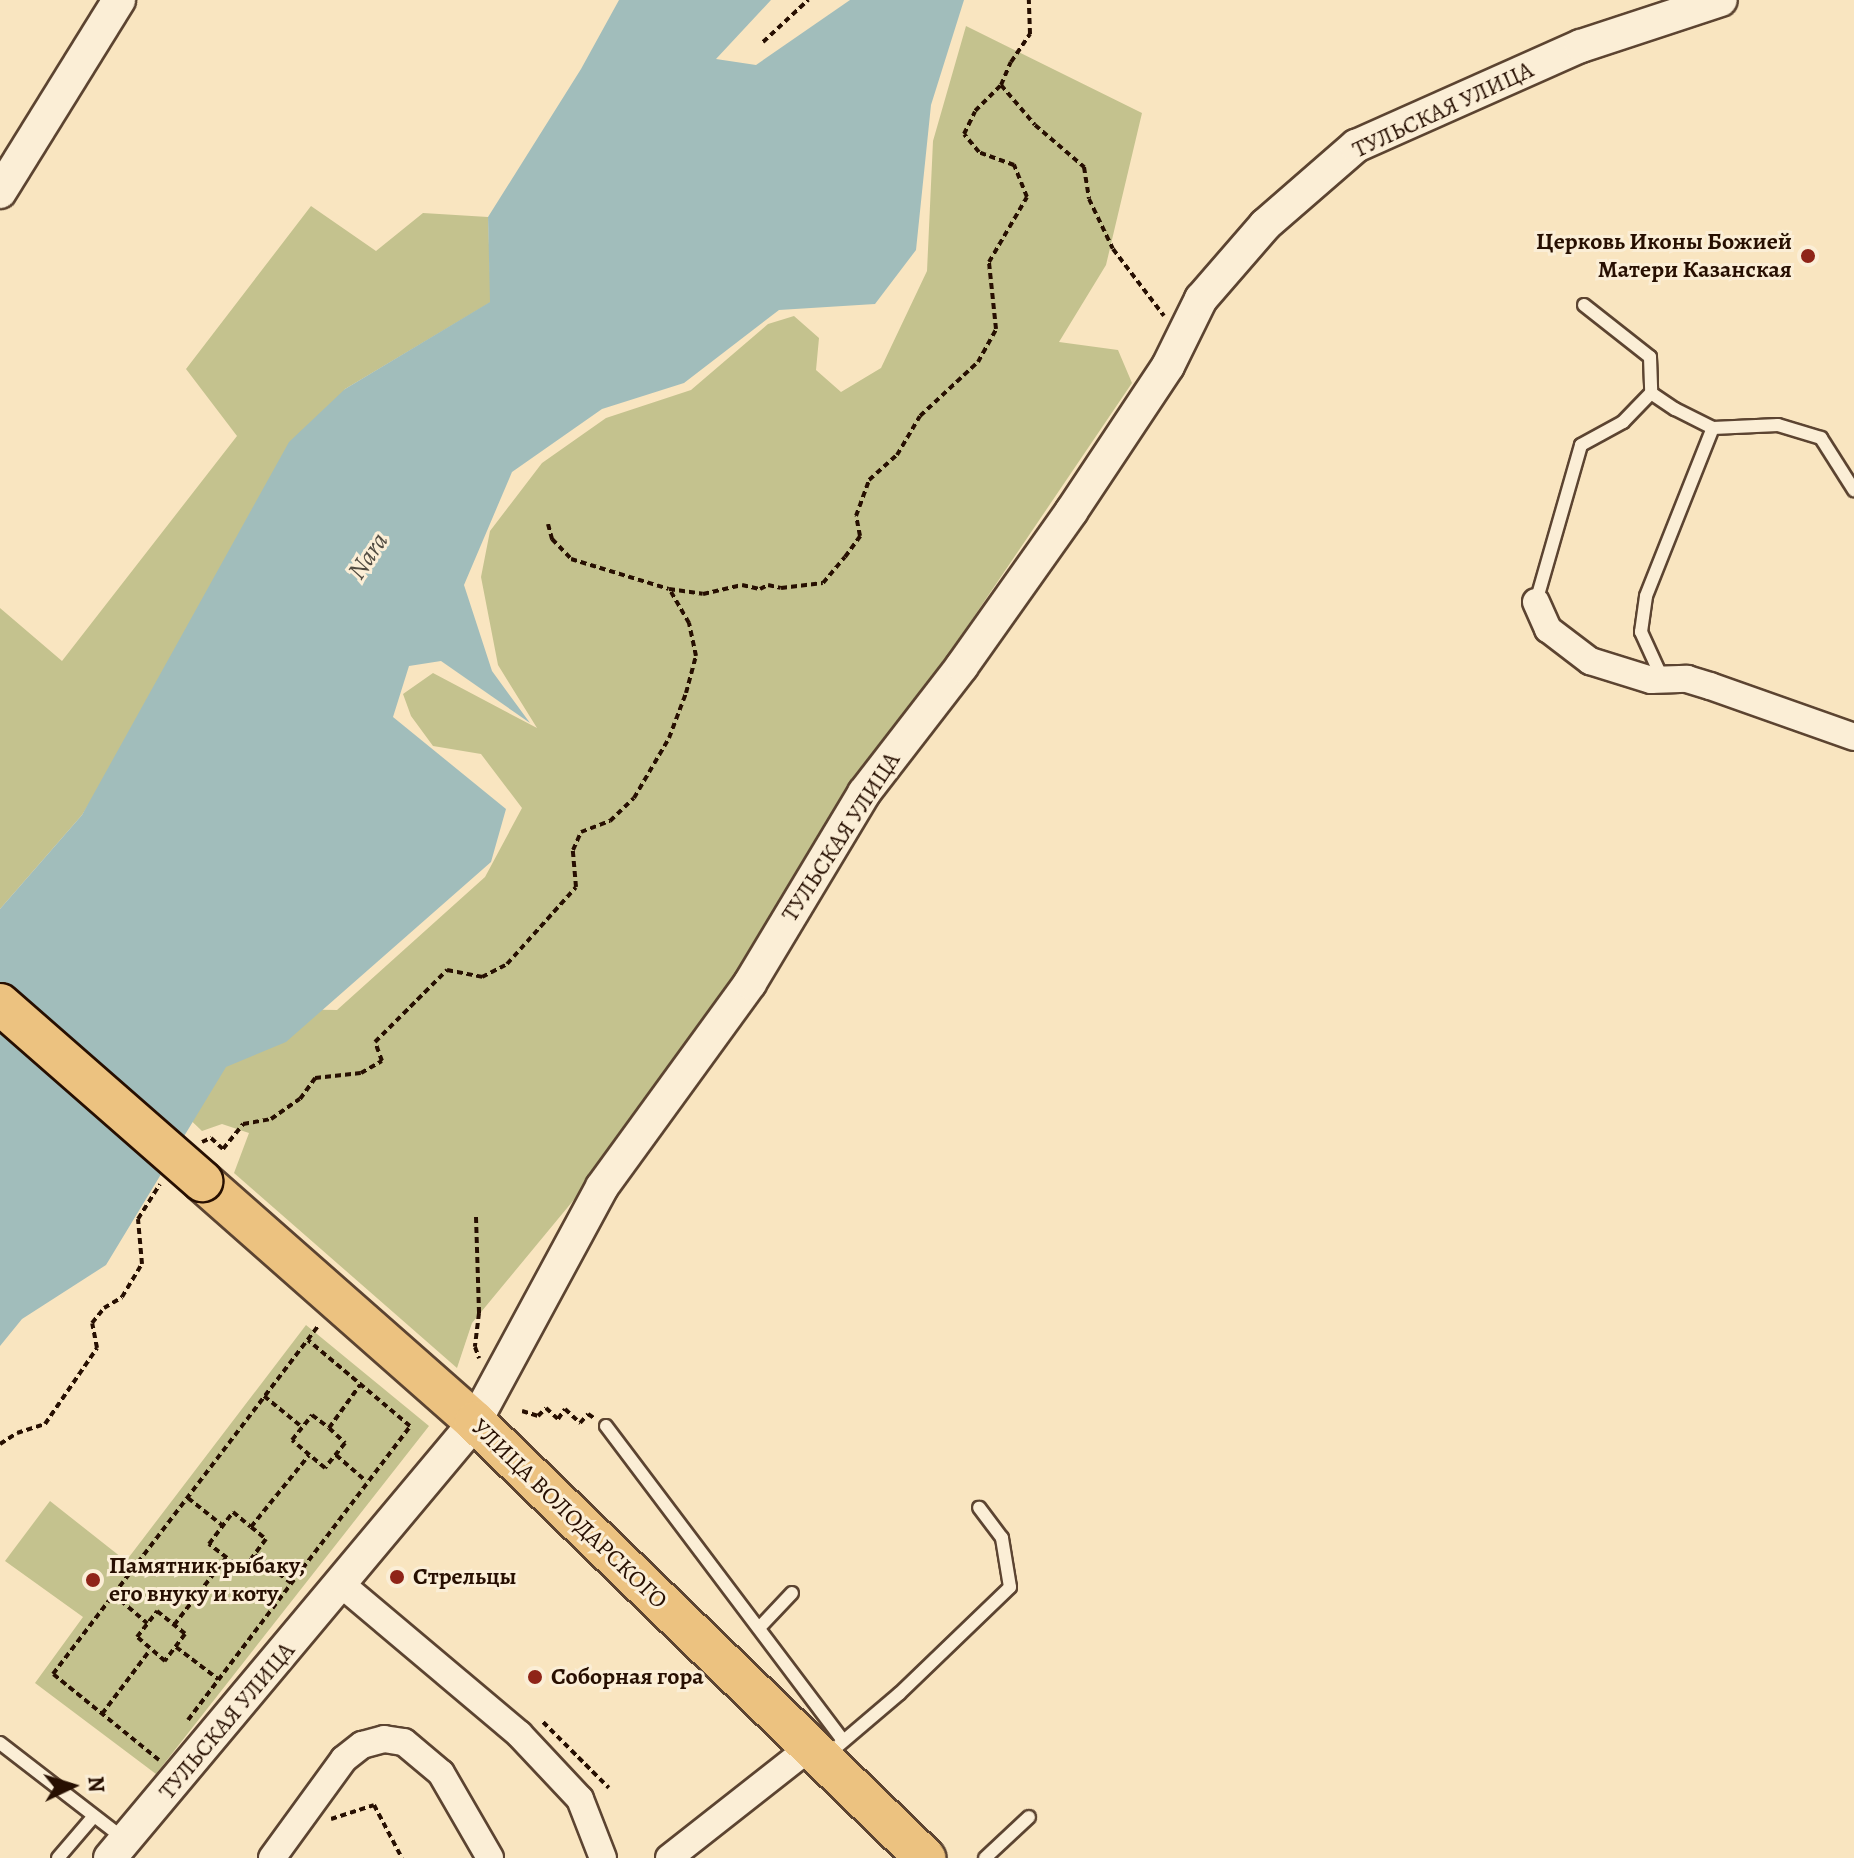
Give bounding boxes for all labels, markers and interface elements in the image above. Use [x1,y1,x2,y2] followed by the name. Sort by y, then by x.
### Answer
[1348,56,1538,164] street label: ТУЛЬСКАЯ УЛИЦА
[1536,228,1792,284] place label: Церковь Иконы Божией Матери Казанская
[1799,247,1817,265] marker: Церковь Иконы Божией Матери Казанская
[341,527,395,585] water label: Nara
[776,747,906,927] street label: ТУЛЬСКАЯ УЛИЦА
[465,1413,673,1615] street label: УЛИЦА ВОЛОДАРСКОГО
[109,1552,305,1608] place label: Памятник рыбаку, его внуку и коту
[413,1563,517,1591] place label: Стрельцы
[388,1568,406,1586] marker: Стрельцы
[84,1571,102,1589] marker: Памятник рыбаку, его внуку и коту
[153,1637,301,1805] street label: ТУЛЬСКАЯ УЛИЦА
[551,1663,704,1691] place label: Соборная гора
[526,1668,544,1686] marker: Соборная гора
[32,1746,112,1826] north arrow
[80,1775,111,1793] text: N

